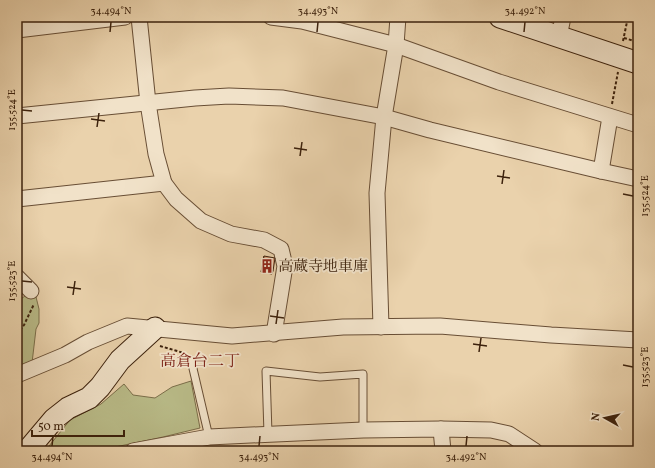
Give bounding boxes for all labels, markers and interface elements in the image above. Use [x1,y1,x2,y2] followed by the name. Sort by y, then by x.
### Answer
[91,4,132,18] text: 34.494°N
[298,4,339,18] text: 34.493°N
[505,4,546,18] text: 34.492°N
[5,89,19,131] text: 135.524°E
[638,175,652,217] text: 135.524°E
[278,257,368,278] place label: 高蔵寺地車庫
[259,258,275,274] building icon: 高蔵寺地車庫
[5,261,19,301] text: 135.523°E
[638,347,652,387] text: 135.523°E
[160,351,240,373] district label: 高倉台二丁
[585,398,625,438] north arrow
[32,412,124,438] scale bar
[589,412,605,422] text: N
[38,419,64,435] text: 50 m
[32,450,73,464] text: 34.494°N
[239,450,280,464] text: 34.493°N
[446,450,487,464] text: 34.492°N

